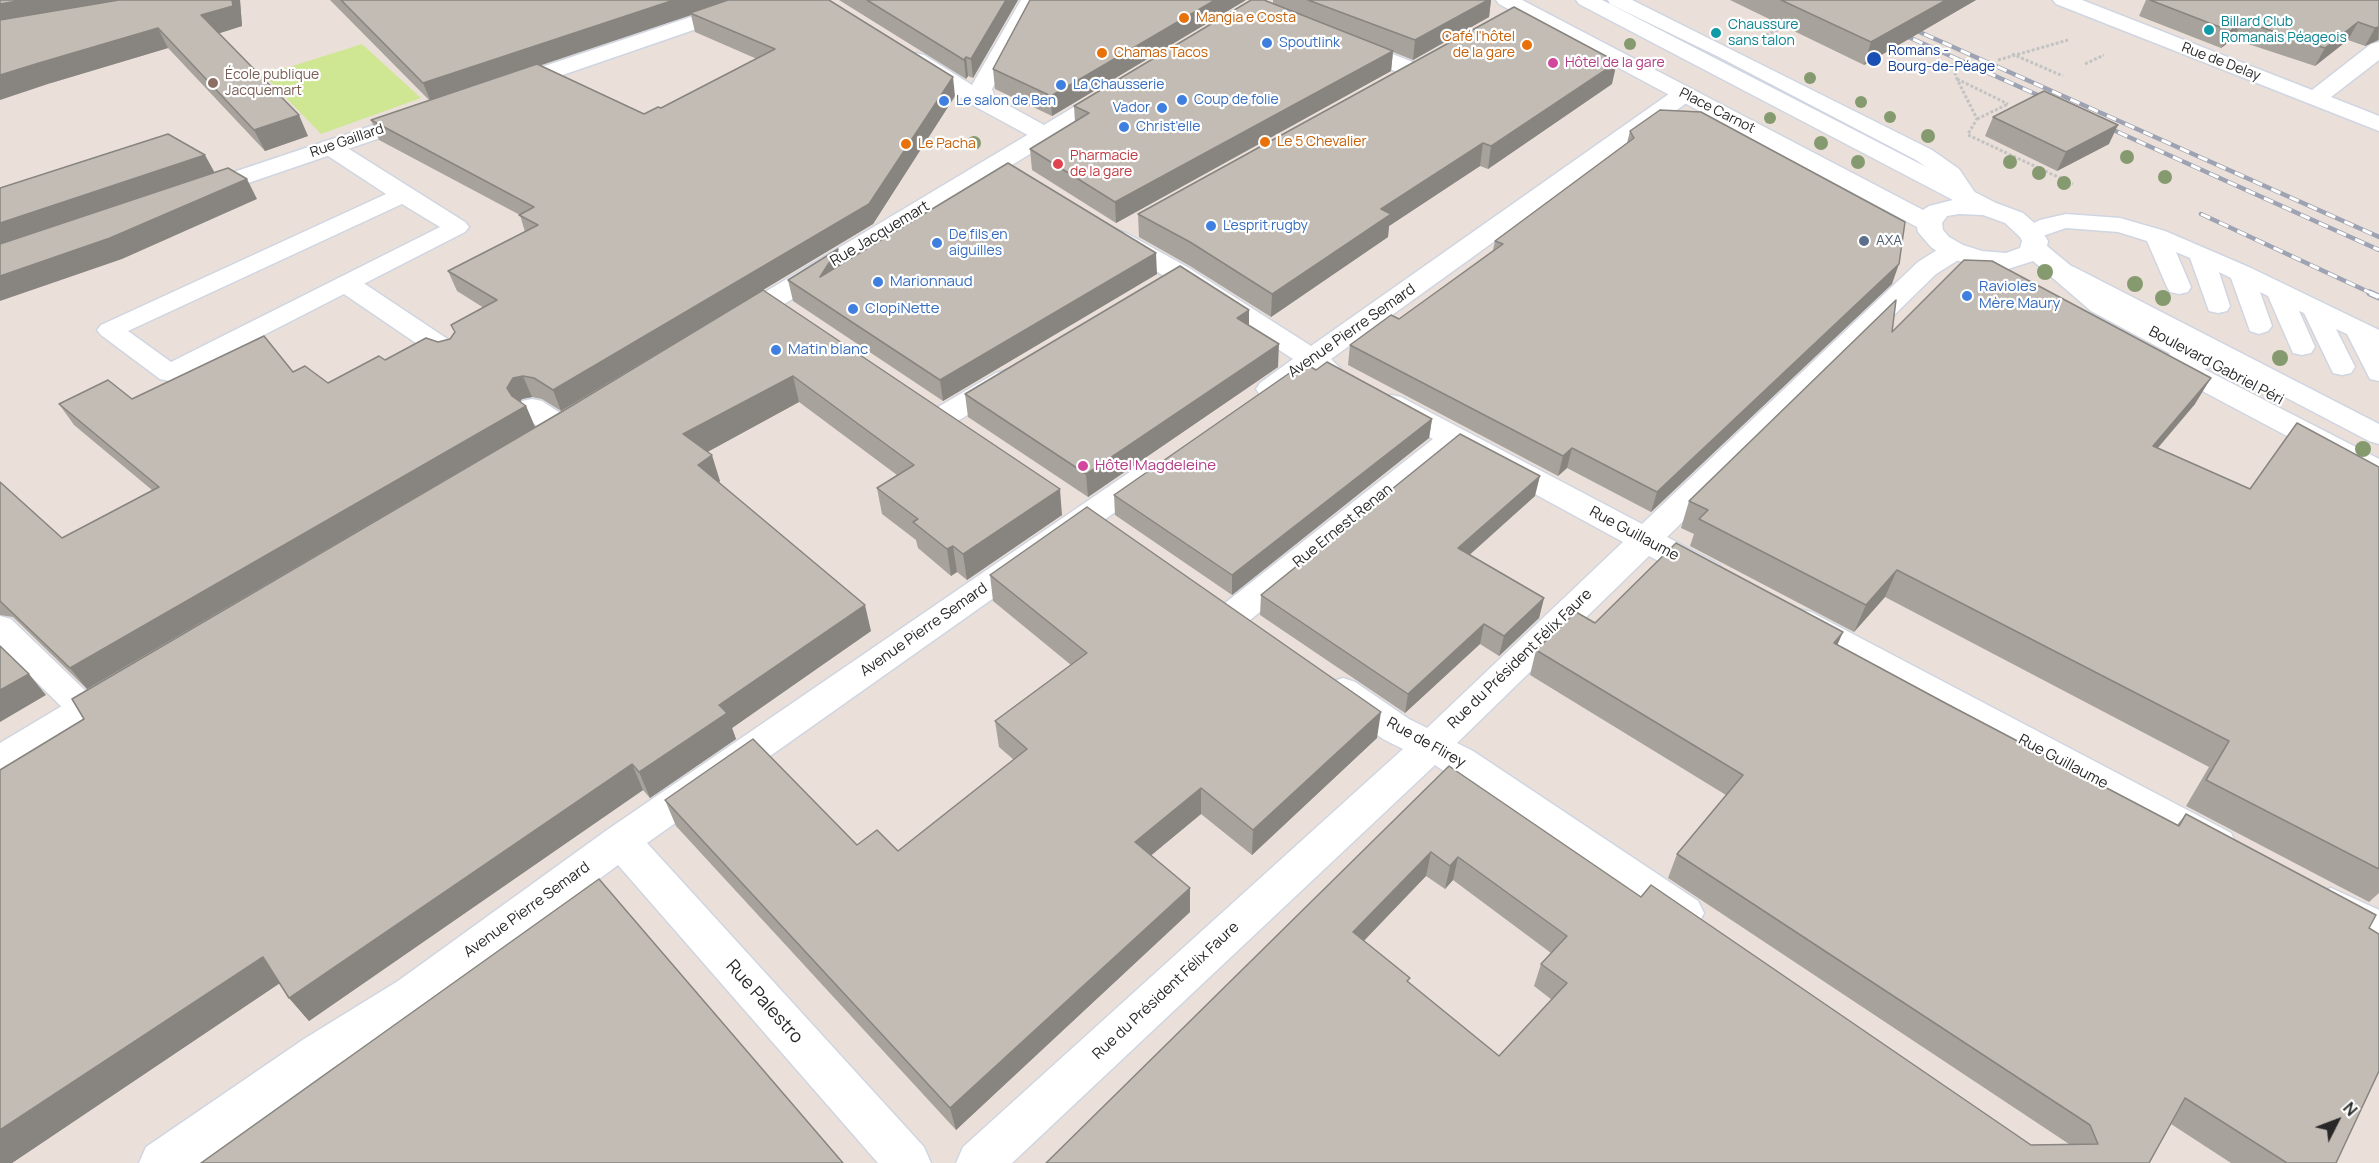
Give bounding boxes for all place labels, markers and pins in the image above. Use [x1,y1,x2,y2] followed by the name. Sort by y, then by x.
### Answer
[1196,10,1296,26] place label: Mangia e Costa
[1177,11,1191,25] marker: Mangia e Costa
[2221,14,2347,46] place label: Billard Club Romanais Péageois
[1728,17,1799,50] place label: Chaussure sans talon
[2202,23,2216,37] marker: Billard Club Romanais Péageois
[1709,26,1723,40] marker: Chaussure sans talon
[1442,29,1515,62] place label: Café l'hôtel de la gare
[1279,35,1340,51] place label: Spoutlink
[1260,36,1274,50] marker: Spoutlink
[1520,38,1534,52] marker: Café l'hôtel de la gare
[1888,43,1995,76] place label: Romans - Bourg-de-Péage
[1114,45,1208,61] place label: Chamas Tacos
[1095,46,1109,60] marker: Chamas Tacos
[1865,50,1883,68] marker: Romans - Bourg-de-Péage
[1565,55,1665,71] place label: Hôtel de la gare
[1546,56,1560,70] marker: Hôtel de la gare
[225,67,319,100] place label: École publique Jacquemart
[206,76,220,90] marker: École publique Jacquemart
[1073,77,1165,93] place label: La Chausserie
[1054,78,1068,92] marker: La Chausserie
[1194,92,1279,108] place label: Coup de folie
[956,93,1056,109] place label: Le salon de Ben
[1175,93,1189,107] marker: Coup de folie
[937,94,951,108] marker: Le salon de Ben
[1113,100,1150,116] place label: Vador
[1155,101,1169,115] marker: Vador
[1136,119,1201,135] place label: Christ'elle
[1117,120,1131,134] marker: Christ'elle
[1277,134,1366,150] place label: Le 5 Chevalier
[1258,135,1272,149] marker: Le 5 Chevalier
[918,136,976,152] place label: Le Pacha
[899,137,913,151] marker: Le Pacha
[1070,148,1138,180] place label: Pharmacie de la gare
[1051,157,1065,171] marker: Pharmacie de la gare
[1223,218,1308,234] place label: L'esprit rugby
[1204,219,1218,233] marker: L'esprit rugby
[949,227,1008,260] place label: De fils en aiguilles
[1876,233,1902,249] place label: AXA
[1857,234,1871,248] marker: AXA
[930,236,944,250] marker: De fils en aiguilles
[890,273,973,291] place label: Marionnaud
[871,275,885,289] marker: Marionnaud
[1979,278,2060,313] place label: Ravioles Mère Maury
[1960,289,1974,303] marker: Ravioles Mère Maury
[865,300,939,318] place label: ClopiNette
[846,302,860,316] marker: ClopiNette
[788,341,868,359] place label: Matin blanc
[769,343,783,357] marker: Matin blanc
[1095,457,1216,475] place label: Hôtel Magdeleine
[1076,459,1090,473] marker: Hôtel Magdeleine

